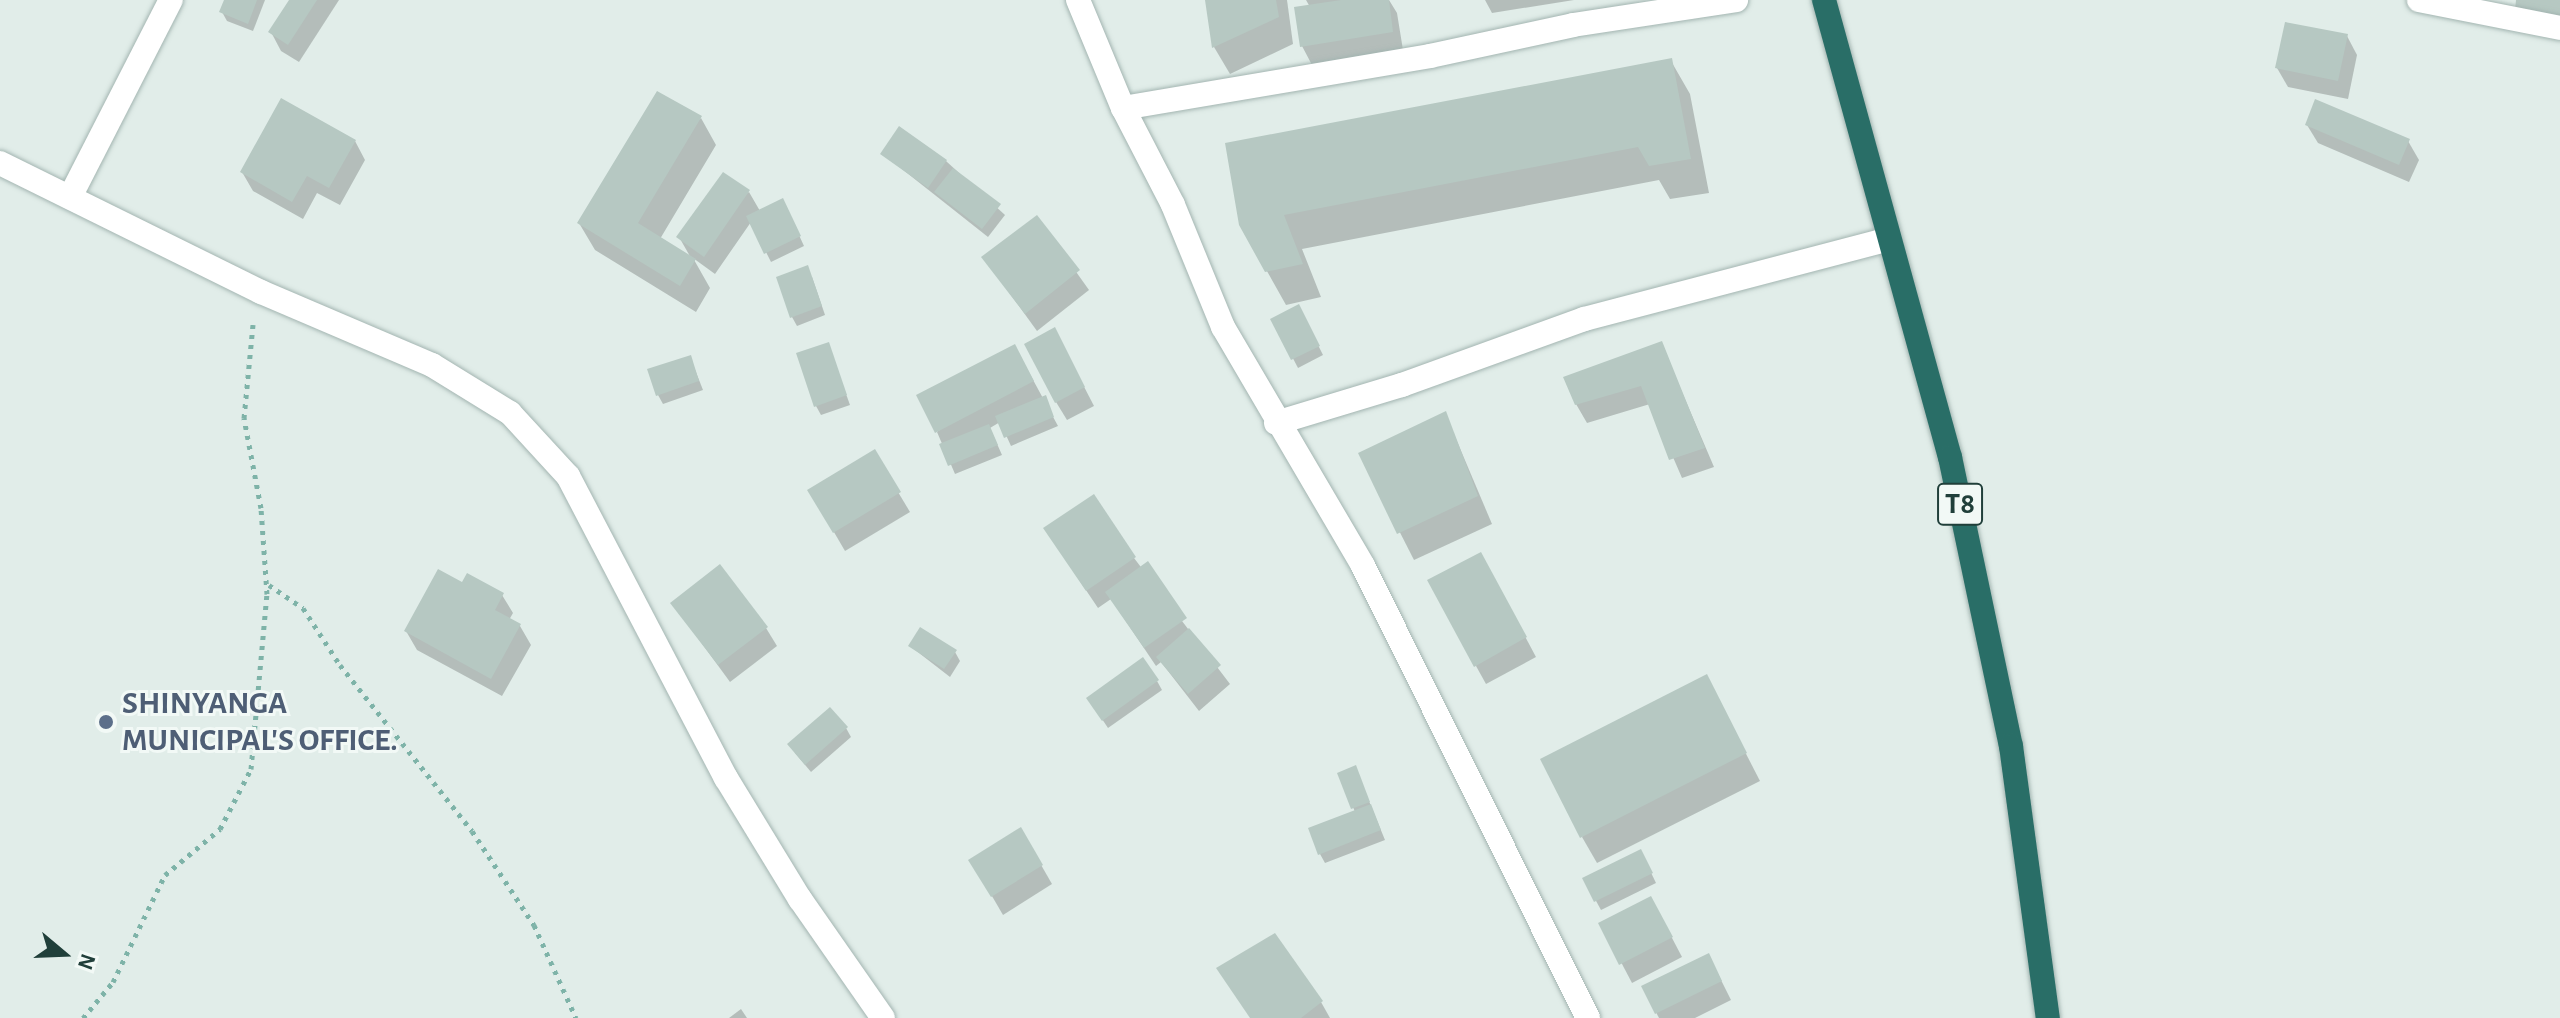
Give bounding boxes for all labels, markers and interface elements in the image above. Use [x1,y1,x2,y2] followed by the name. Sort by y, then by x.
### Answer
[1936,478,1984,530] road number: T8
[122,685,398,760] place label: SHINYANGA MUNICIPAL'S OFFICE.
[97,713,115,731] marker: SHINYANGA MUNICIPAL'S OFFICE.
[24,914,104,994] north arrow
[74,951,100,973] text: N

